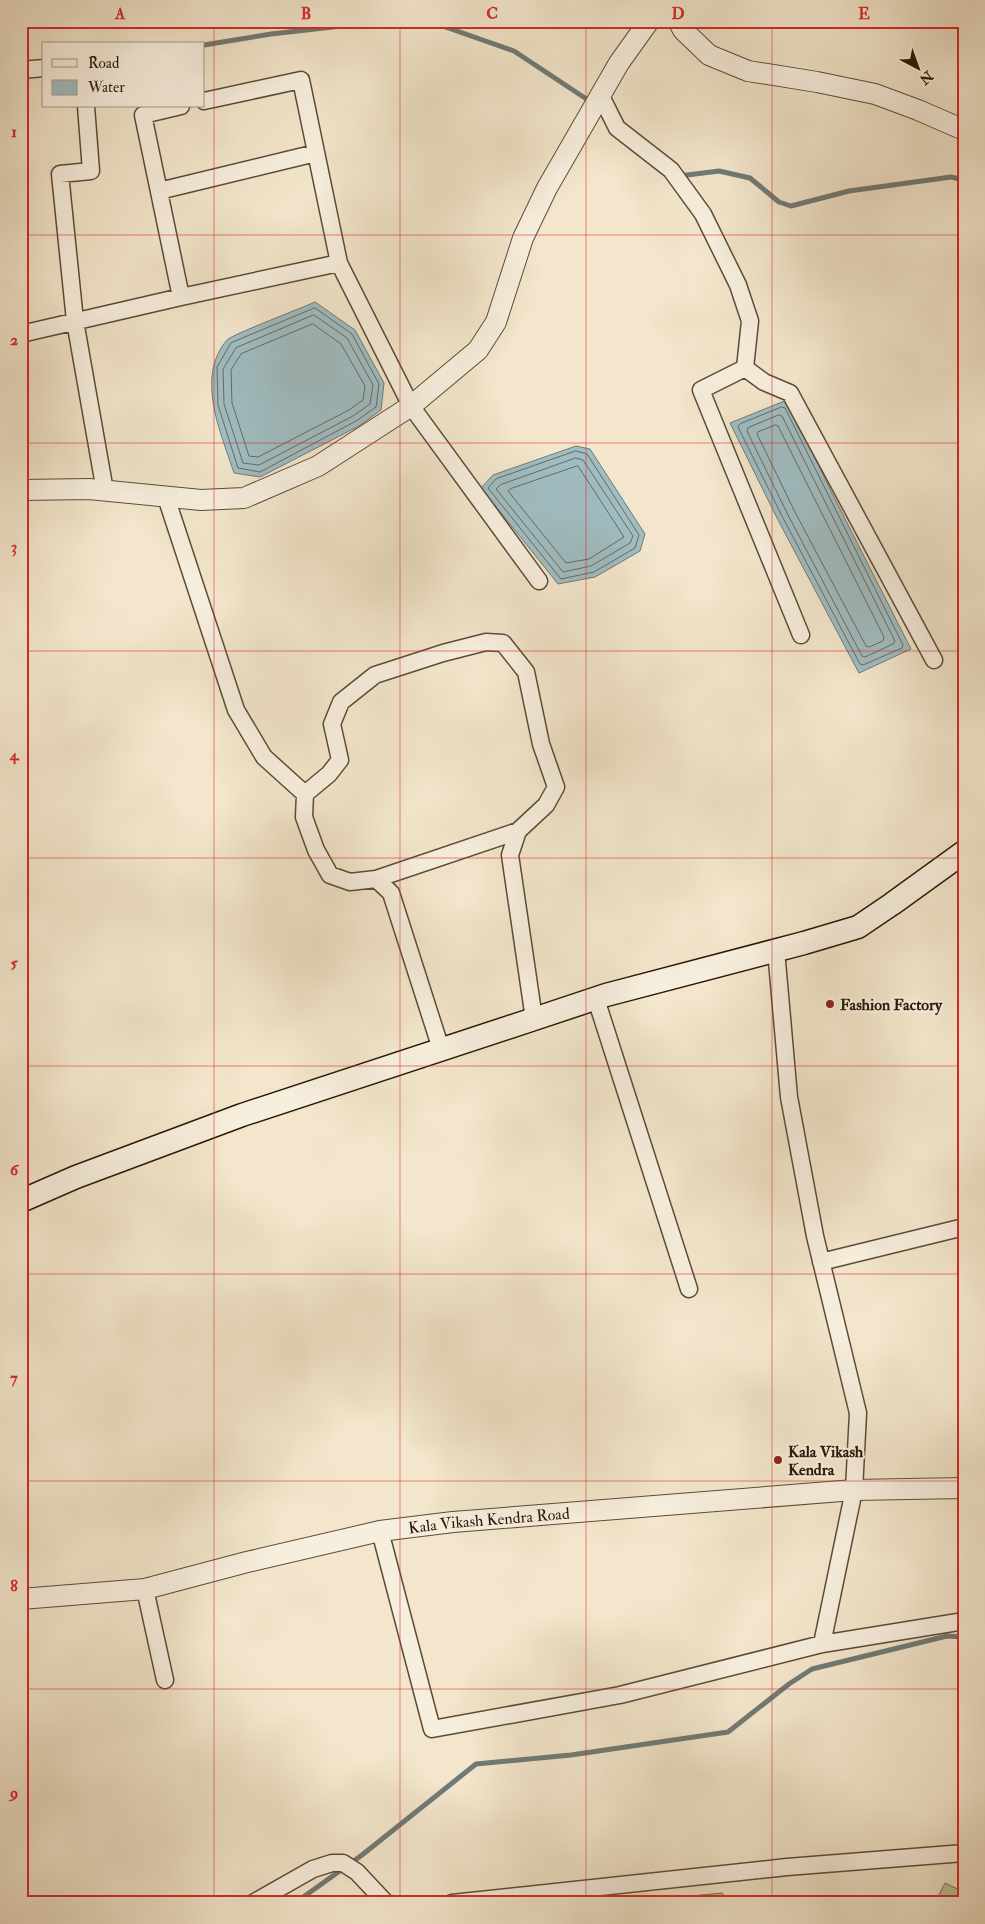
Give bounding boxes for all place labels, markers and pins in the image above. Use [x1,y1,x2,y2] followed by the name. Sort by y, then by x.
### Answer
[840,995,943,1016] place label: Fashion Factory
[824,998,836,1010] marker: Fashion Factory
[788,1442,864,1480] place label: Kala Vikash Kendra
[772,1454,784,1466] marker: Kala Vikash Kendra

